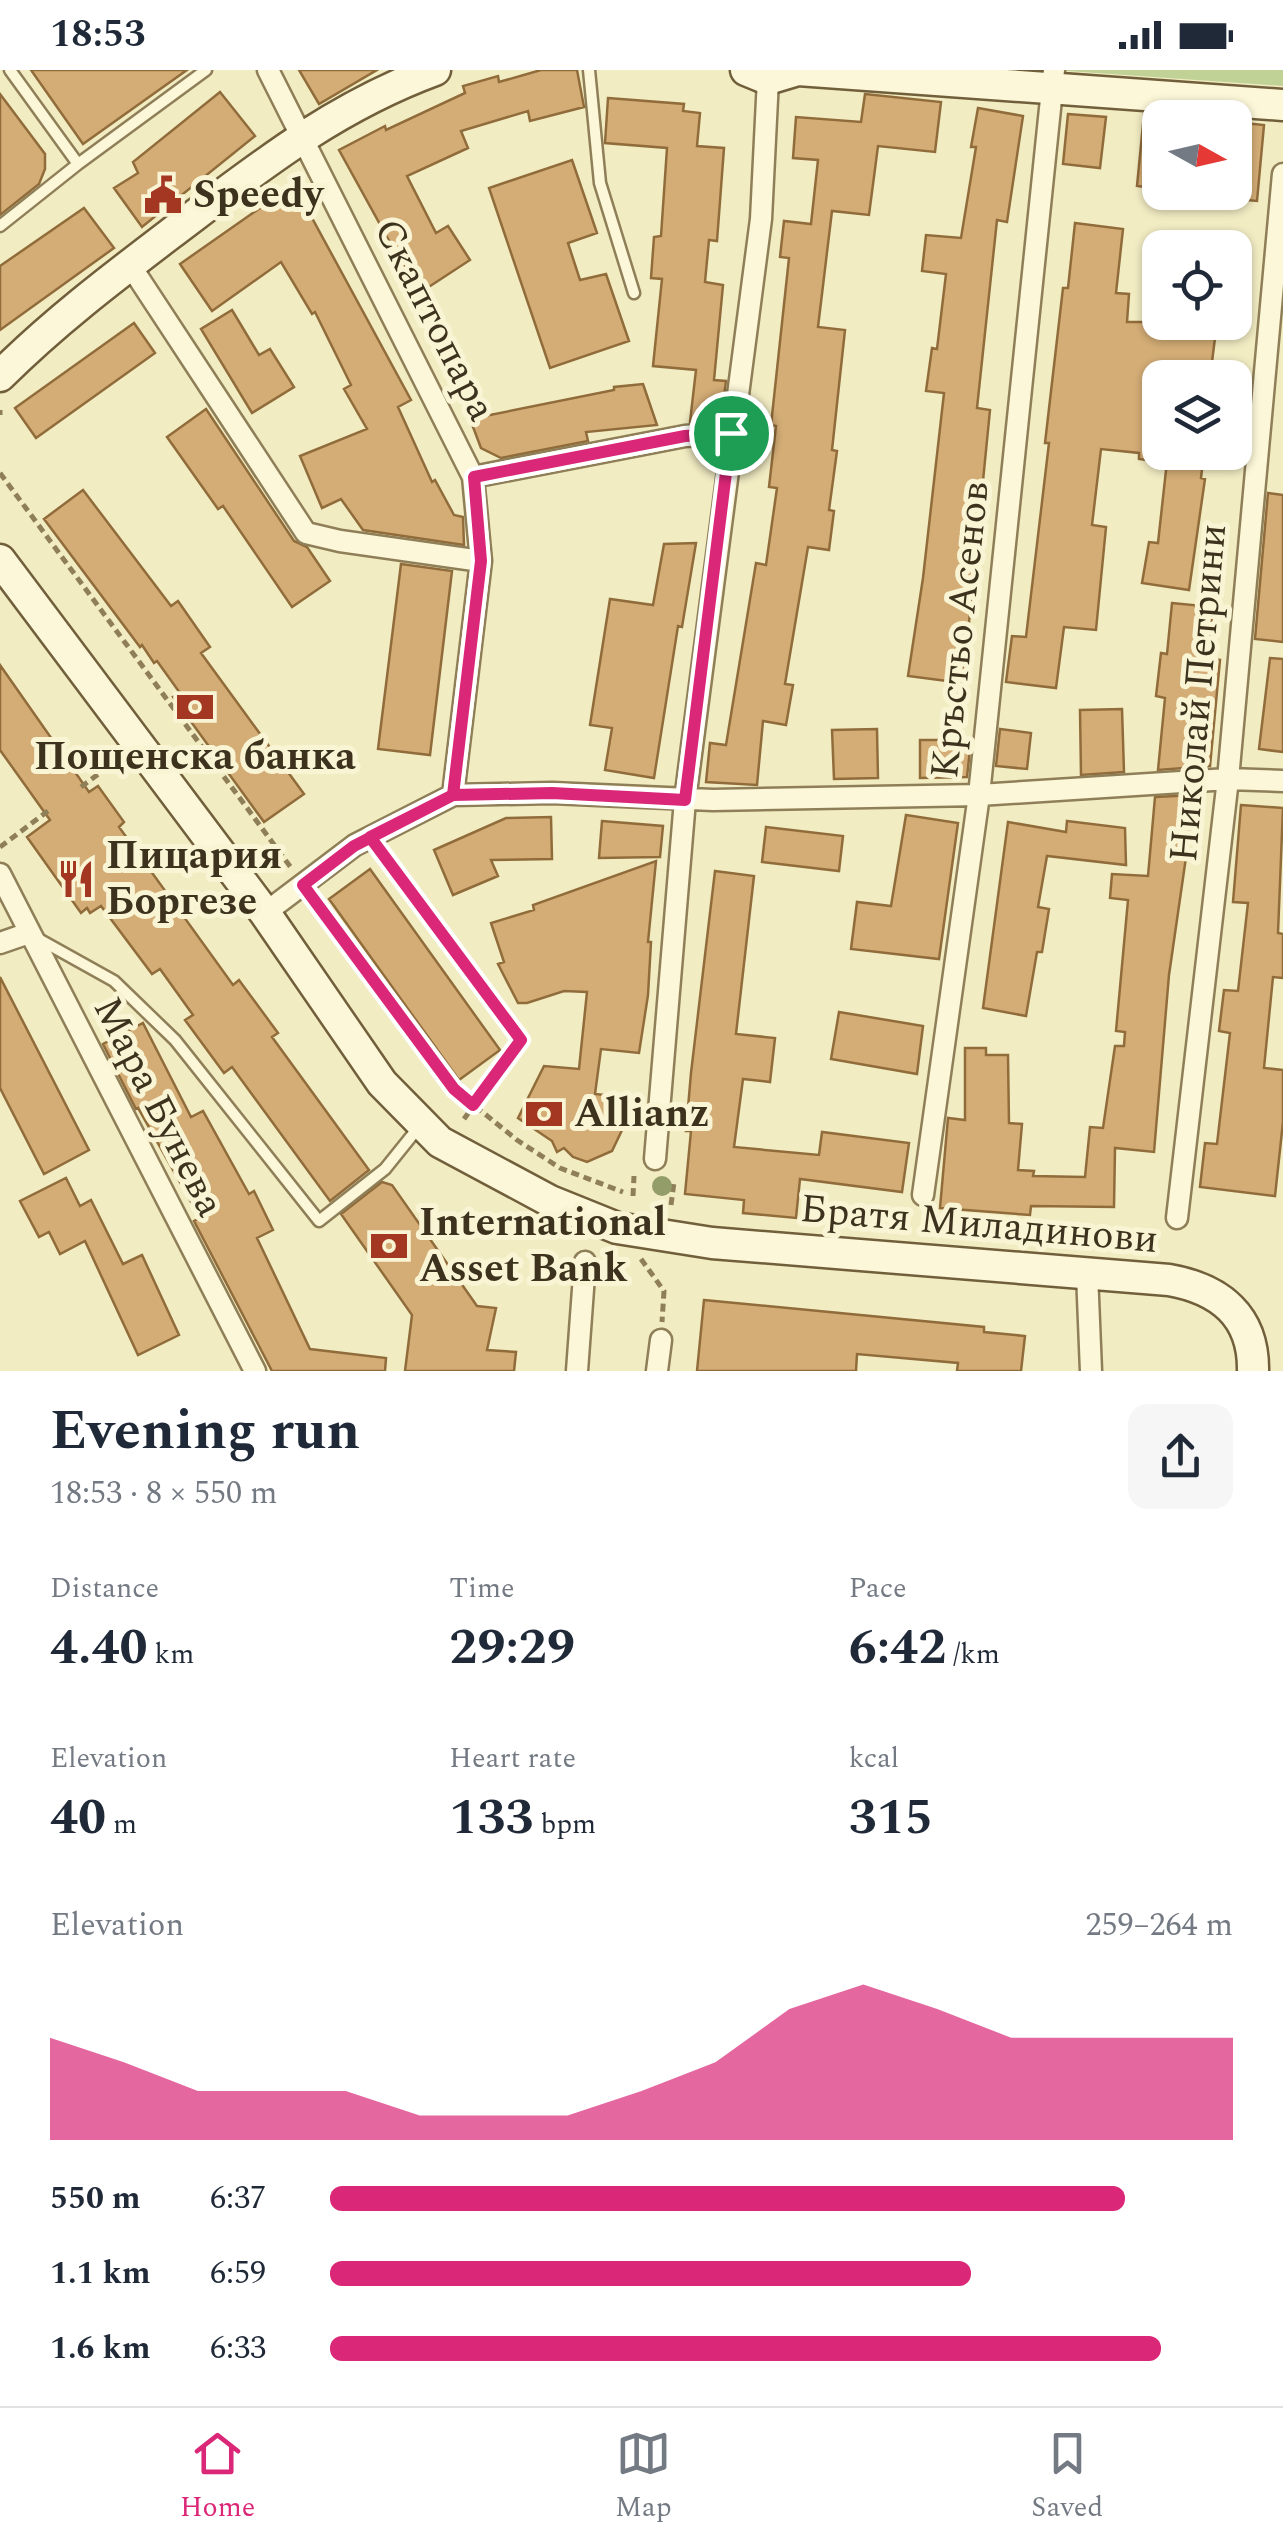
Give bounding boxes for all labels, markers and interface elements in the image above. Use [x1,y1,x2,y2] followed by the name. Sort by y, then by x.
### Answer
[50,6,145,64] text: 18:53
[1142,100,1252,210] north arrow
[1142,100,1252,470] map controls
[193,165,325,226] place label: Speedy
[142,174,184,216] public building icon: Speedy
[357,208,511,432] street label: Скаптопара
[1142,230,1252,340] button: locate
[1142,360,1252,470] button: layers
[689,391,774,476] pin
[704,406,759,461] icon: arrive
[915,479,1007,781] street label: Кръстьо Асенов
[1154,521,1244,865] street label: Николай Петрини
[174,686,216,728] bank icon: Пощенска банка
[34,727,356,788] place label: Пощенска банка
[106,826,282,933] place label: Пицария Боргезе
[55,858,97,900] restaurant icon: Пицария Боргезе
[76,986,240,1228] street label: Мара Бунева
[574,1084,710,1145] place label: Allianz
[523,1093,565,1135] bank icon: Allianz
[798,1179,1160,1271] street label: Братя Миладинови
[419,1193,666,1300] place label: International Asset Bank
[368,1225,410,1267] bank icon: International Asset Bank
[50,1390,360,1473] text: Evening run
[1128,1404,1233,1509] button: share
[50,1469,278,1518] text: 18:53 · 8 × 550 m
[50,1567,159,1610] text: Distance
[449,1567,515,1610] text: Time
[849,1567,907,1610] text: Pace
[50,1610,148,1686] text: 4.40
[449,1610,575,1686] text: 29:29
[849,1610,946,1686] text: 6:42
[148,1633,194,1676] text: km
[946,1633,1000,1676] text: /km
[50,1737,167,1780] text: Elevation
[449,1737,576,1780] text: Heart rate
[849,1737,899,1780] text: kcal
[50,1780,106,1856] text: 40
[449,1780,533,1856] text: 133
[849,1780,933,1856] text: 315
[106,1803,137,1846] text: m
[533,1803,596,1846] text: bpm
[50,1901,184,1950] text: Elevation
[1085,1901,1233,1950] text: 259–264 m
[50,2174,141,2223] text: 550 m
[210,2174,266,2223] text: 6:37
[50,2249,151,2298] text: 1.1 km
[210,2249,266,2298] text: 6:59
[50,2324,151,2373] text: 1.6 km
[210,2324,266,2373] text: 6:33
[180,2426,255,2529] tab: Home
[615,2426,672,2529] tab: Map
[1031,2426,1103,2529] tab: Saved

